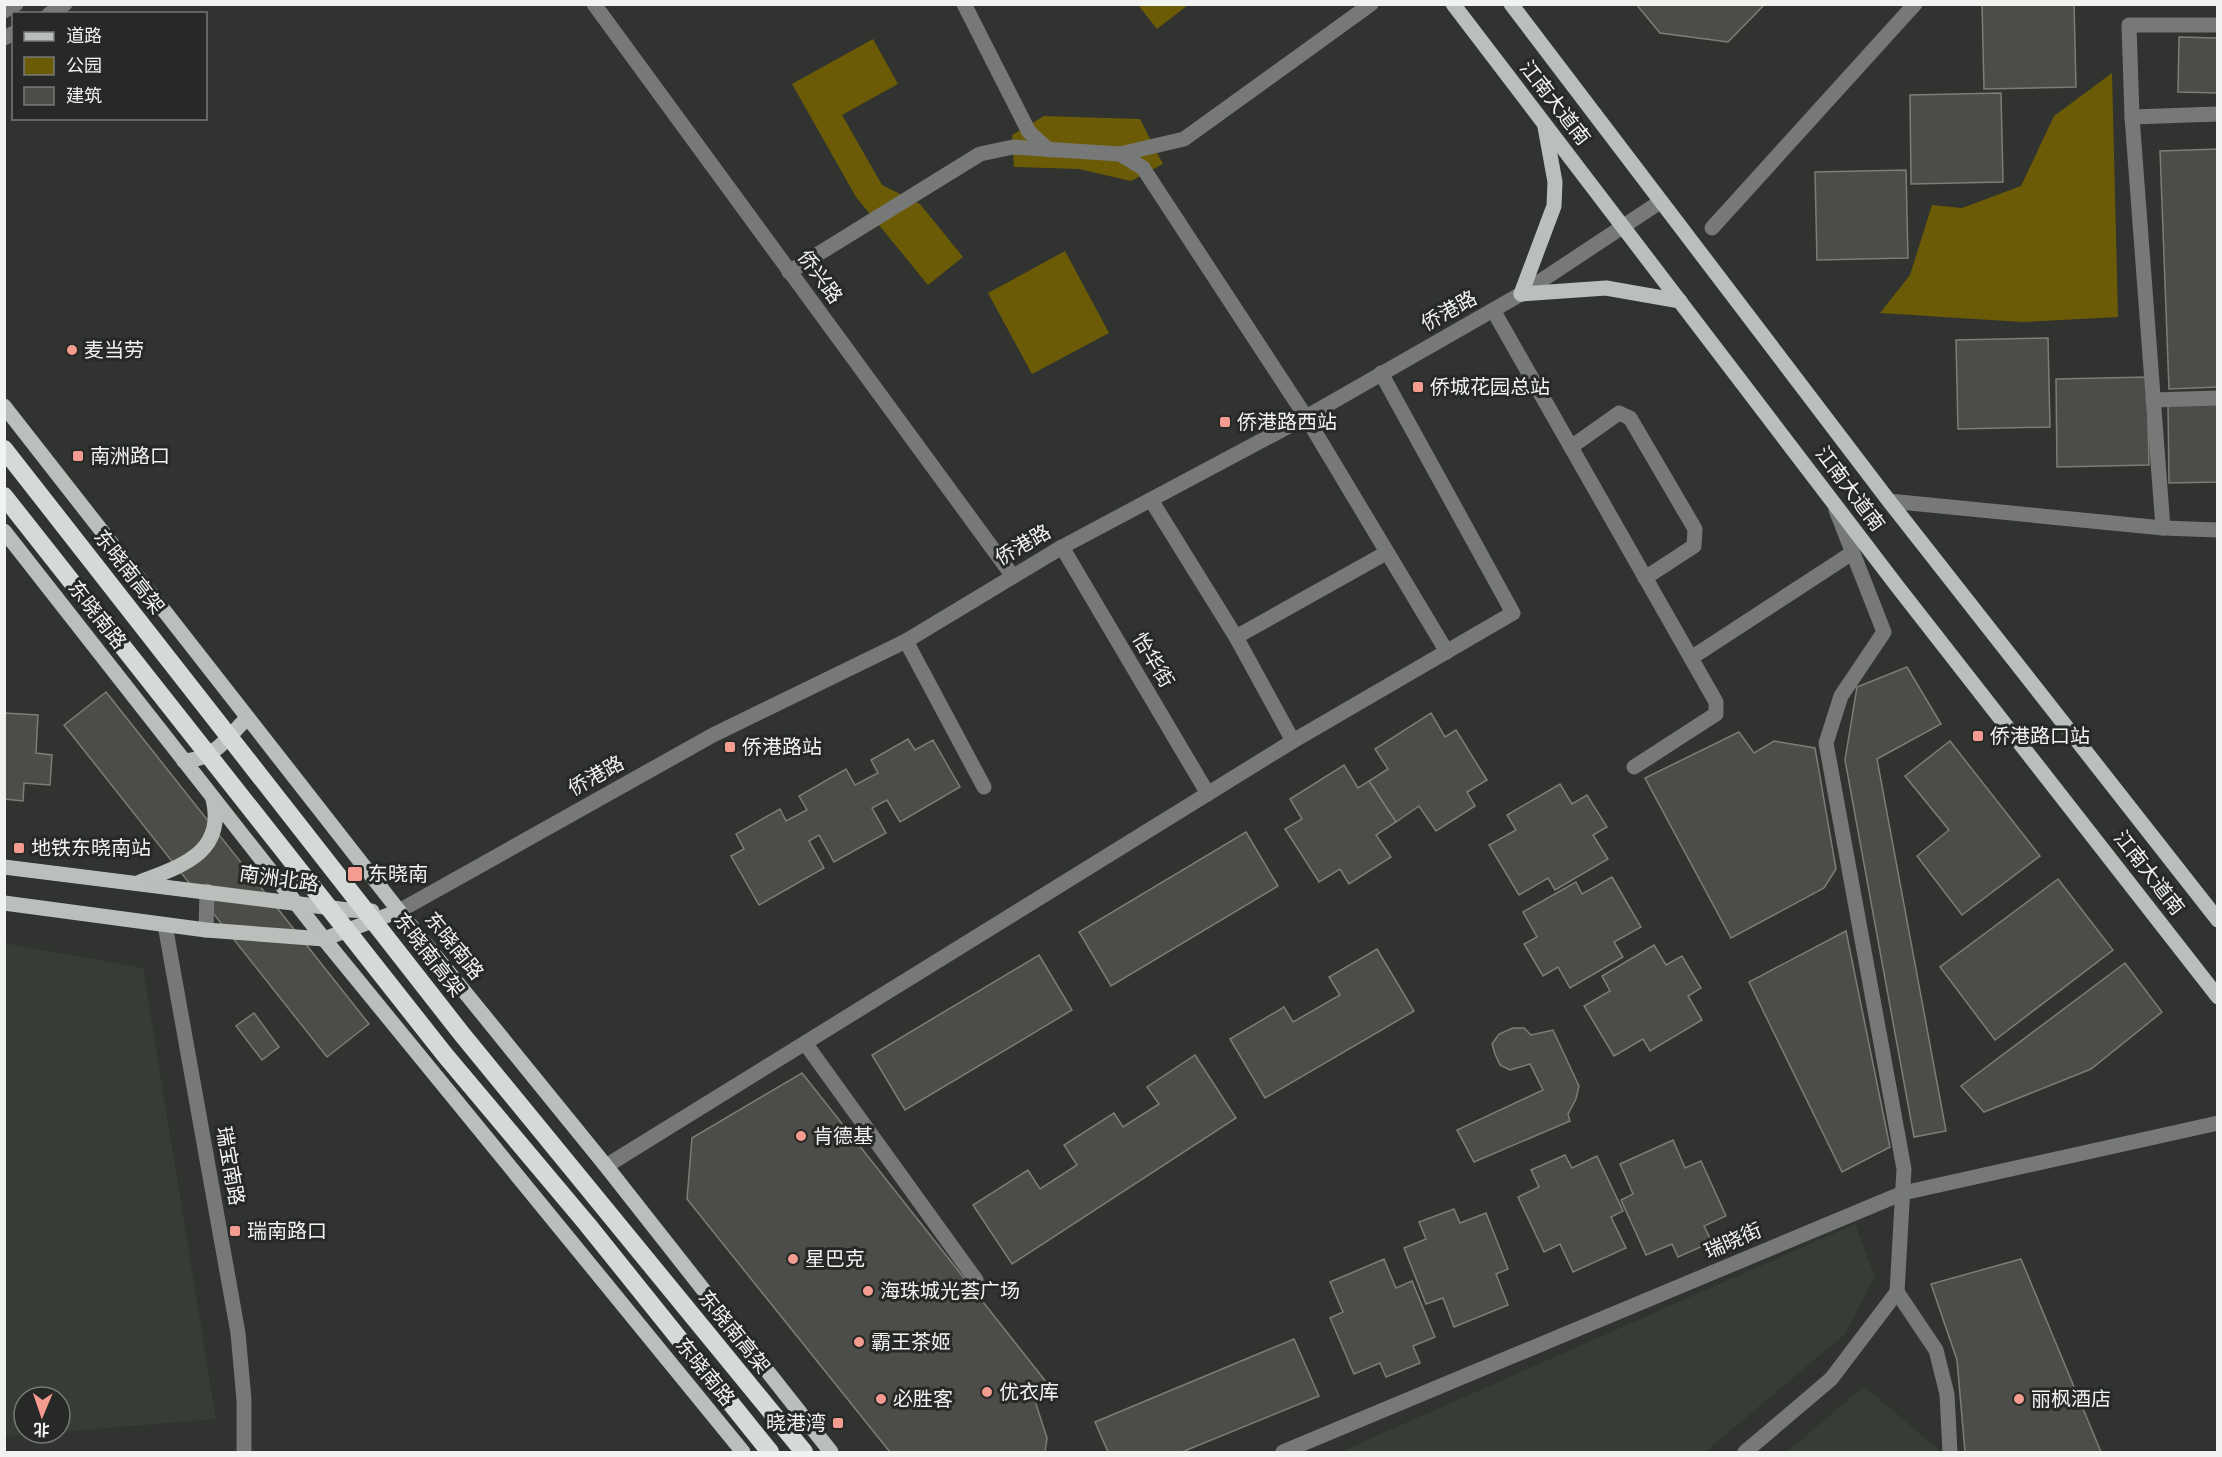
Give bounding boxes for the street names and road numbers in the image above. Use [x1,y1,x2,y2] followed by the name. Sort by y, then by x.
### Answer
[1515,57,1595,149] street label: 江南大道南
[793,246,847,308] street label: 侨兴路
[1417,286,1481,336] street label: 侨港路
[1811,442,1889,536] street label: 江南大道南
[991,520,1055,570] street label: 侨港路
[89,526,169,618] street label: 东晓南高架
[63,576,131,654] street label: 东晓南路
[1128,628,1178,692] street label: 怡华街
[564,751,628,801] street label: 侨港路
[2109,827,2189,919] street label: 江南大道南
[238,862,320,896] street label: 南洲北路
[420,908,488,984] street label: 东晓南路
[389,909,469,1001] street label: 东晓南高架
[212,1125,248,1207] street label: 瑞宝南路
[1701,1219,1765,1263] street label: 瑞晓街
[694,1286,774,1378] street label: 东晓南高架
[671,1334,739,1410] street label: 东晓南路

